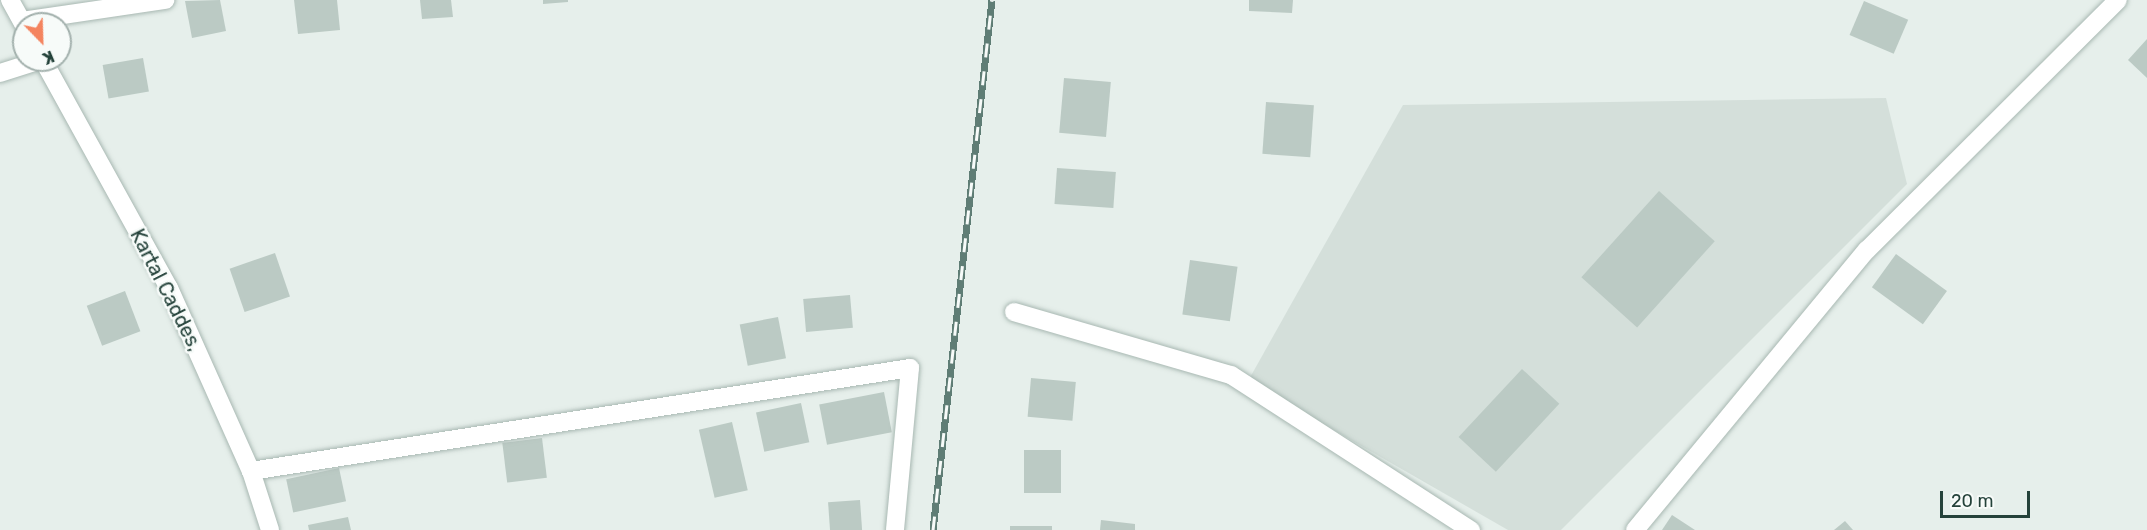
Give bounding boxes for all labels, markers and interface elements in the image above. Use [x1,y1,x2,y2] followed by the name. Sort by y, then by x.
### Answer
[12,12,72,72] north arrow
[40,46,57,68] text: K
[125,225,207,355] street label: Kartal Caddes,
[1943,479,2033,517] scale bar
[1951,490,1993,512] text: 20 m

